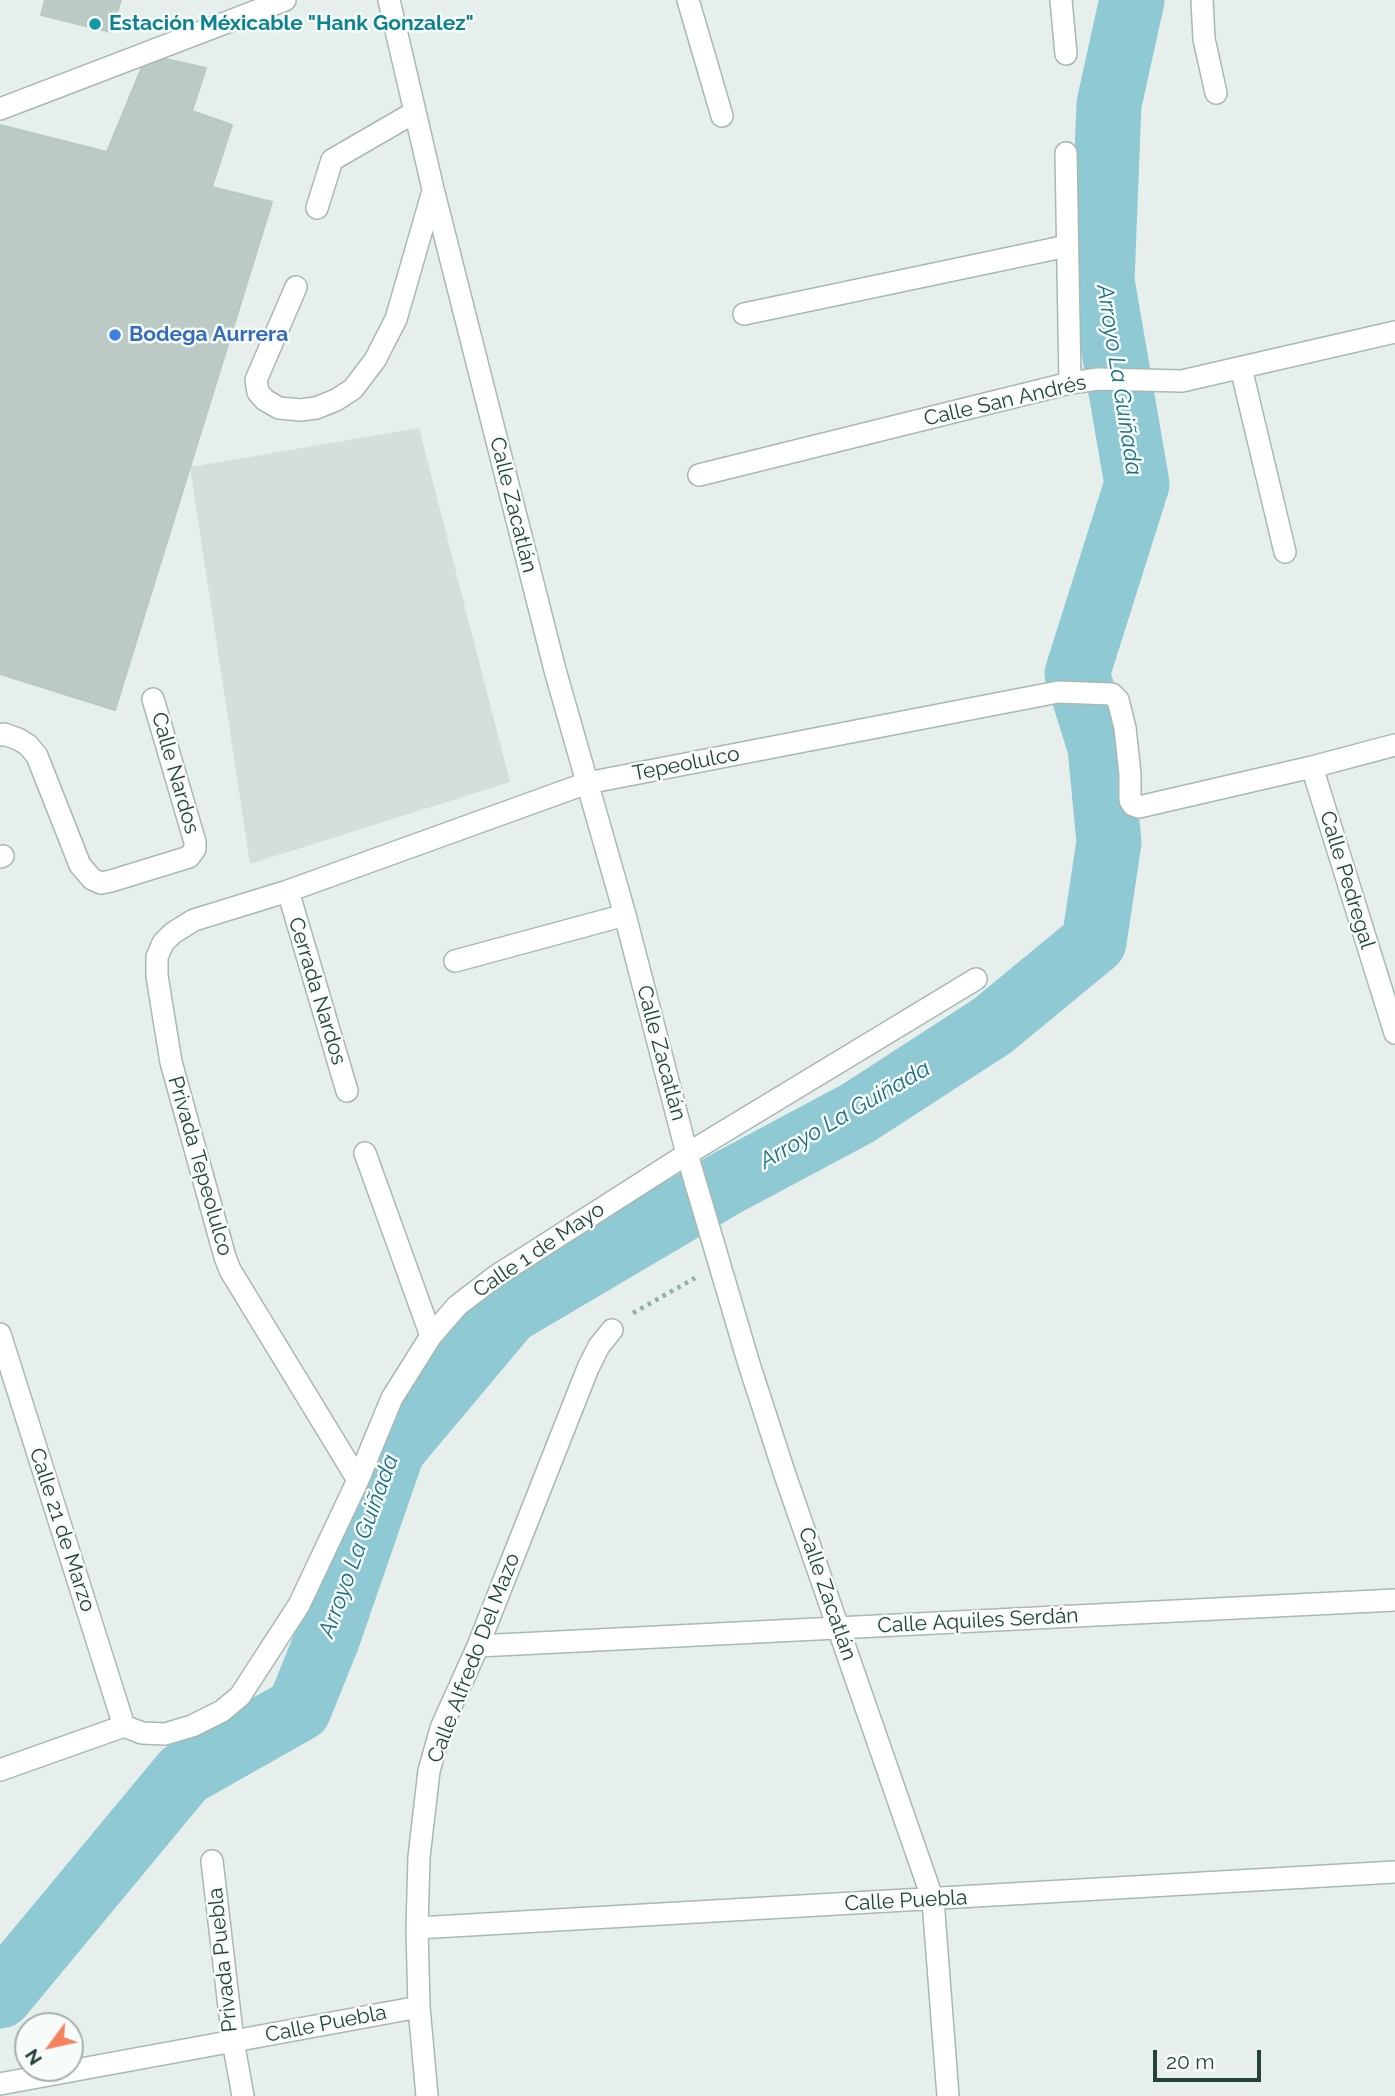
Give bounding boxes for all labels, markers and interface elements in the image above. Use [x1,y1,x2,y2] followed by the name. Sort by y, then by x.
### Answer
[109,11,474,37] place label: Estación Méxicable "Hank Gonzalez"
[87,16,103,32] marker: Estación Méxicable "Hank Gonzalez"
[1090,283,1148,477] water label: Arroyo La Guiñada
[129,322,288,348] place label: Bodega Aurrera
[107,327,123,343] marker: Bodega Aurrera
[921,370,1089,432] street label: Calle San Andrés
[484,435,542,575] street label: Calle Zacatlán
[146,709,204,837] street label: Calle Nardos
[630,741,742,787] street label: Tepeolulco
[1314,808,1380,952] street label: Calle Pedregal
[283,914,351,1068] street label: Cerrada Nardos
[631,983,691,1123] street label: Calle Zacatlán
[755,1055,935,1175] water label: Arroyo La Guiñada
[162,1073,238,1259] street label: Privada Tepeolulco
[469,1197,609,1303] street label: Calle 1 de Mayo
[24,1445,100,1615] street label: Calle 21 de Marzo
[313,1451,405,1641] water label: Arroyo La Guiñada
[792,1524,862,1664] street label: Calle Zacatlán
[422,1549,526,1767] street label: Calle Alfredo Del Mazo
[877,1603,1079,1639] street label: Calle Aquiles Serdán
[844,1885,968,1917] street label: Calle Puebla
[203,1886,243,2034] street label: Privada Puebla
[263,2000,389,2048] street label: Calle Puebla
[14,2012,84,2082] north arrow
[1157,2036,1266,2080] scale bar
[20,2045,46,2069] text: N
[1166,2049,1214,2074] text: 20 m

